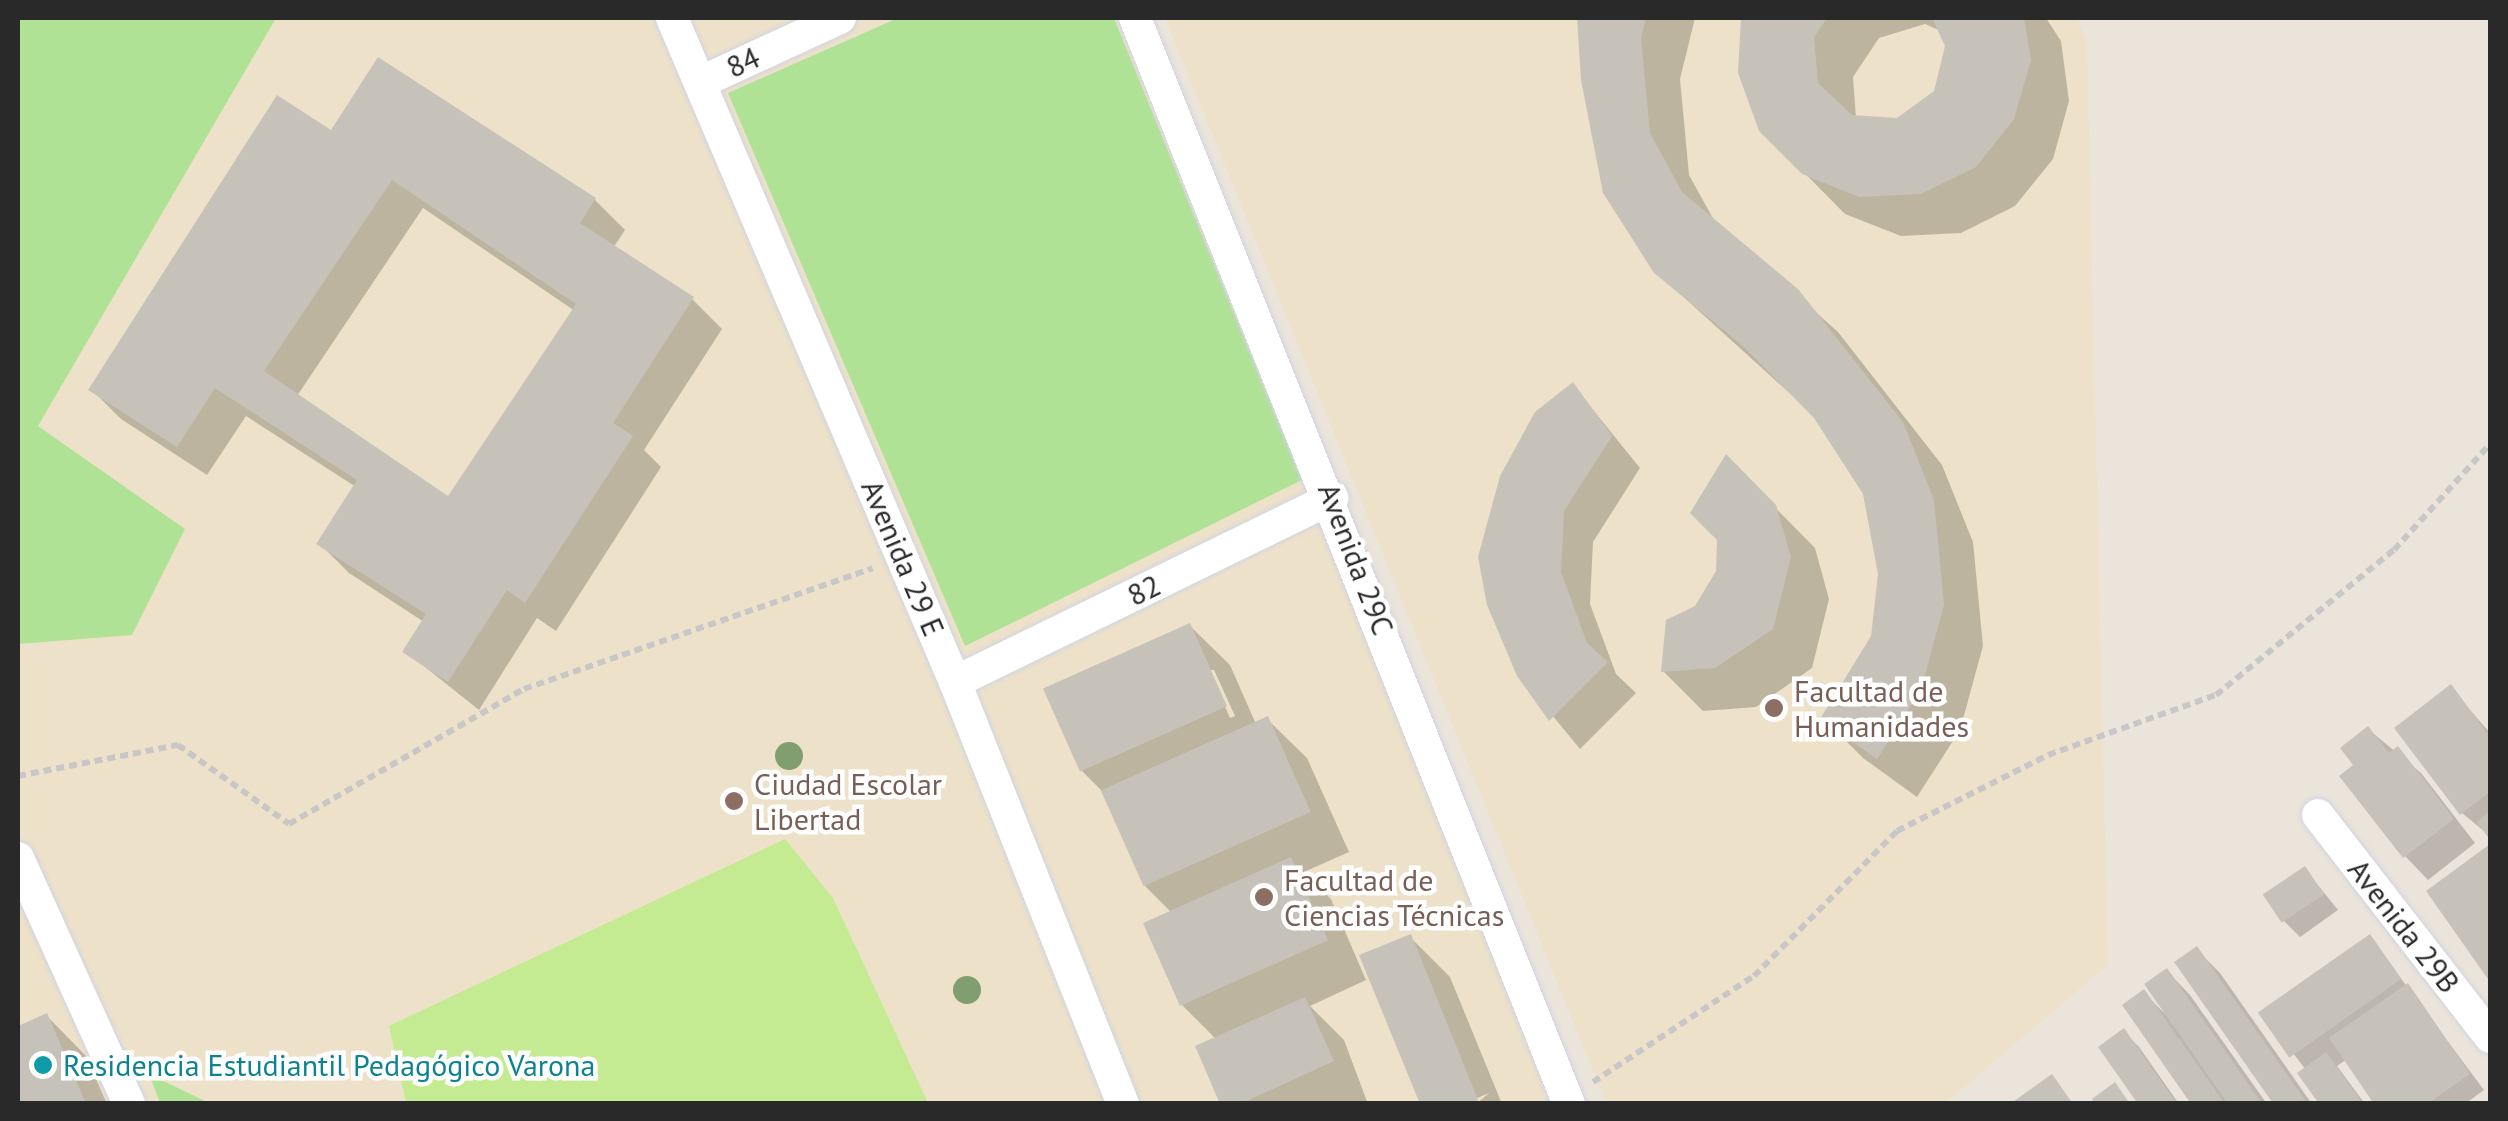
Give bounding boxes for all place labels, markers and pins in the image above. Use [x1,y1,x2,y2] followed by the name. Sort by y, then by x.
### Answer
[1794,673,1969,744] place label: Facultad de Humanidades
[1763,697,1785,719] marker: Facultad de Humanidades
[754,766,942,836] place label: Ciudad Escolar Libertad
[723,790,745,812] marker: Ciudad Escolar Libertad
[1284,862,1505,932] place label: Facultad de Ciencias Técnicas
[1253,886,1275,908] marker: Facultad de Ciencias Técnicas
[63,1047,596,1083] place label: Residencia Estudiantil Pedagógico Varona
[32,1054,54,1076] marker: Residencia Estudiantil Pedagógico Varona

